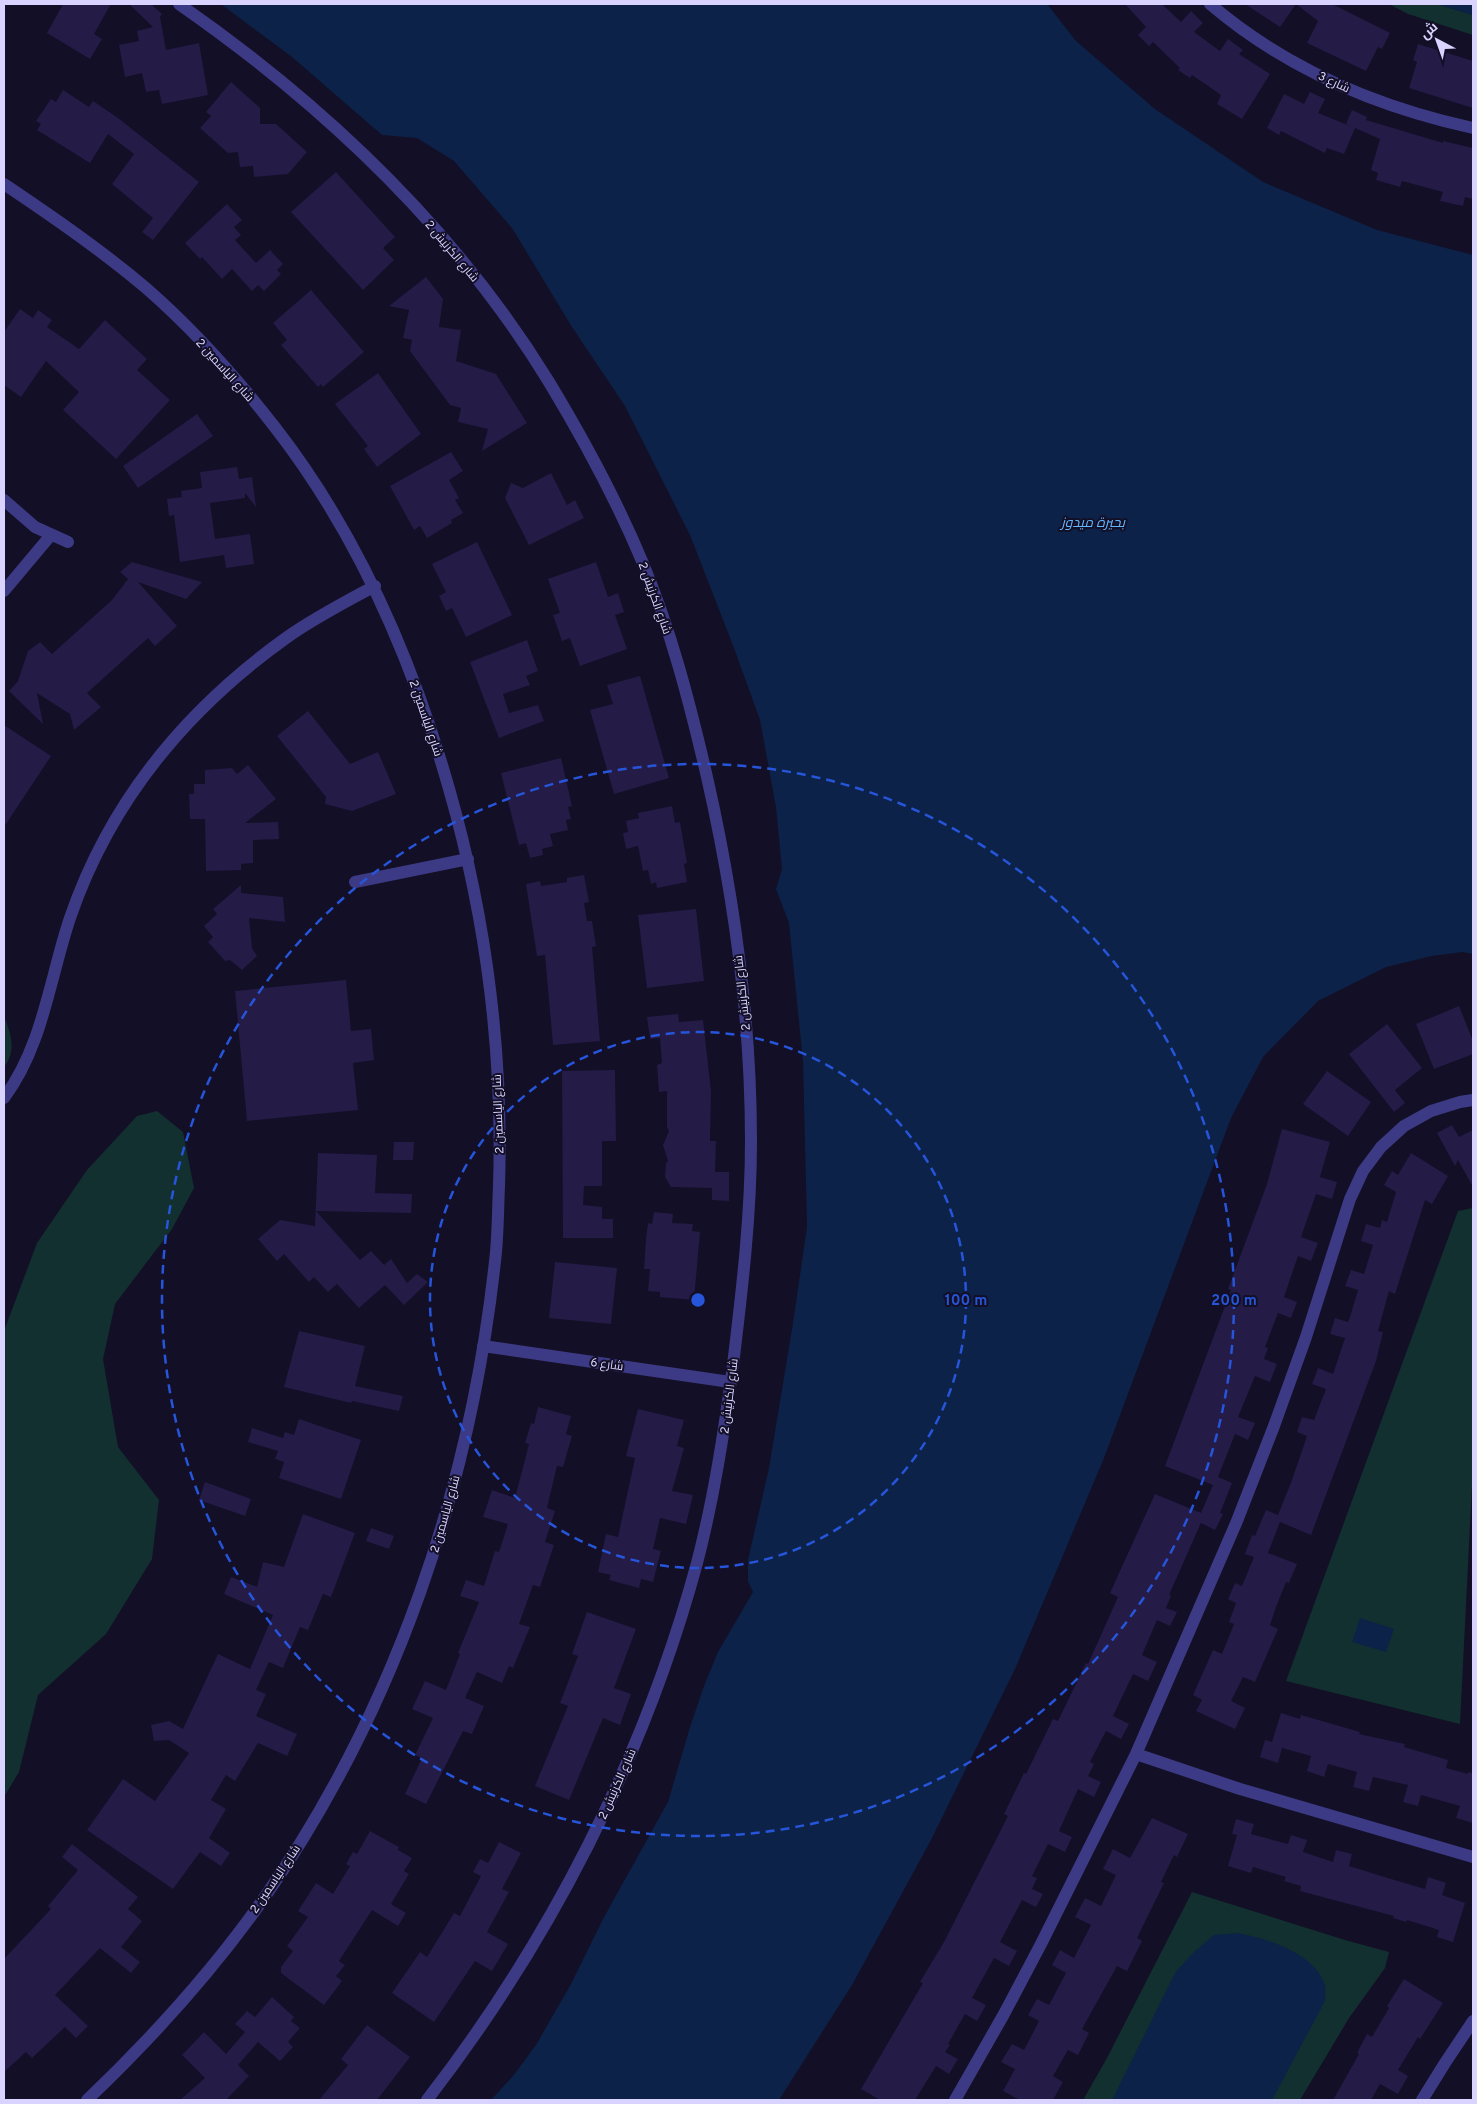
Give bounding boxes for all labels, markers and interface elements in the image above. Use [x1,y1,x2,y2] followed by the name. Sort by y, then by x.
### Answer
[1412,15,1462,65] north arrow
[1416,18,1442,44] text: ش
[1315,69,1352,97] street label: شارع 3
[421,217,482,286] street label: شارع الكرنيش 2
[192,336,257,406] street label: شارع الياسمين 2
[1059,515,1126,532] water label: بحيرة ميدوز
[634,560,675,637] street label: شارع الكرنيش 2
[405,678,446,759] street label: شارع الياسمين 2
[731,954,755,1032] street label: شارع الكرنيش 2
[490,1074,508,1154] street label: شارع الياسمين 2
[689,1291,707,1309] centre of rings
[945,1292,987,1311] text: 100 m
[1211,1292,1257,1311] text: 200 m
[589,1355,624,1375] street label: شارع 6
[717,1357,743,1435] street label: شارع الكرنيش 2
[427,1474,465,1555] street label: شارع الياسمين 2
[595,1746,641,1822] street label: شارع الكرنيش 2
[247,1842,305,1917] street label: شارع الياسمين 2

